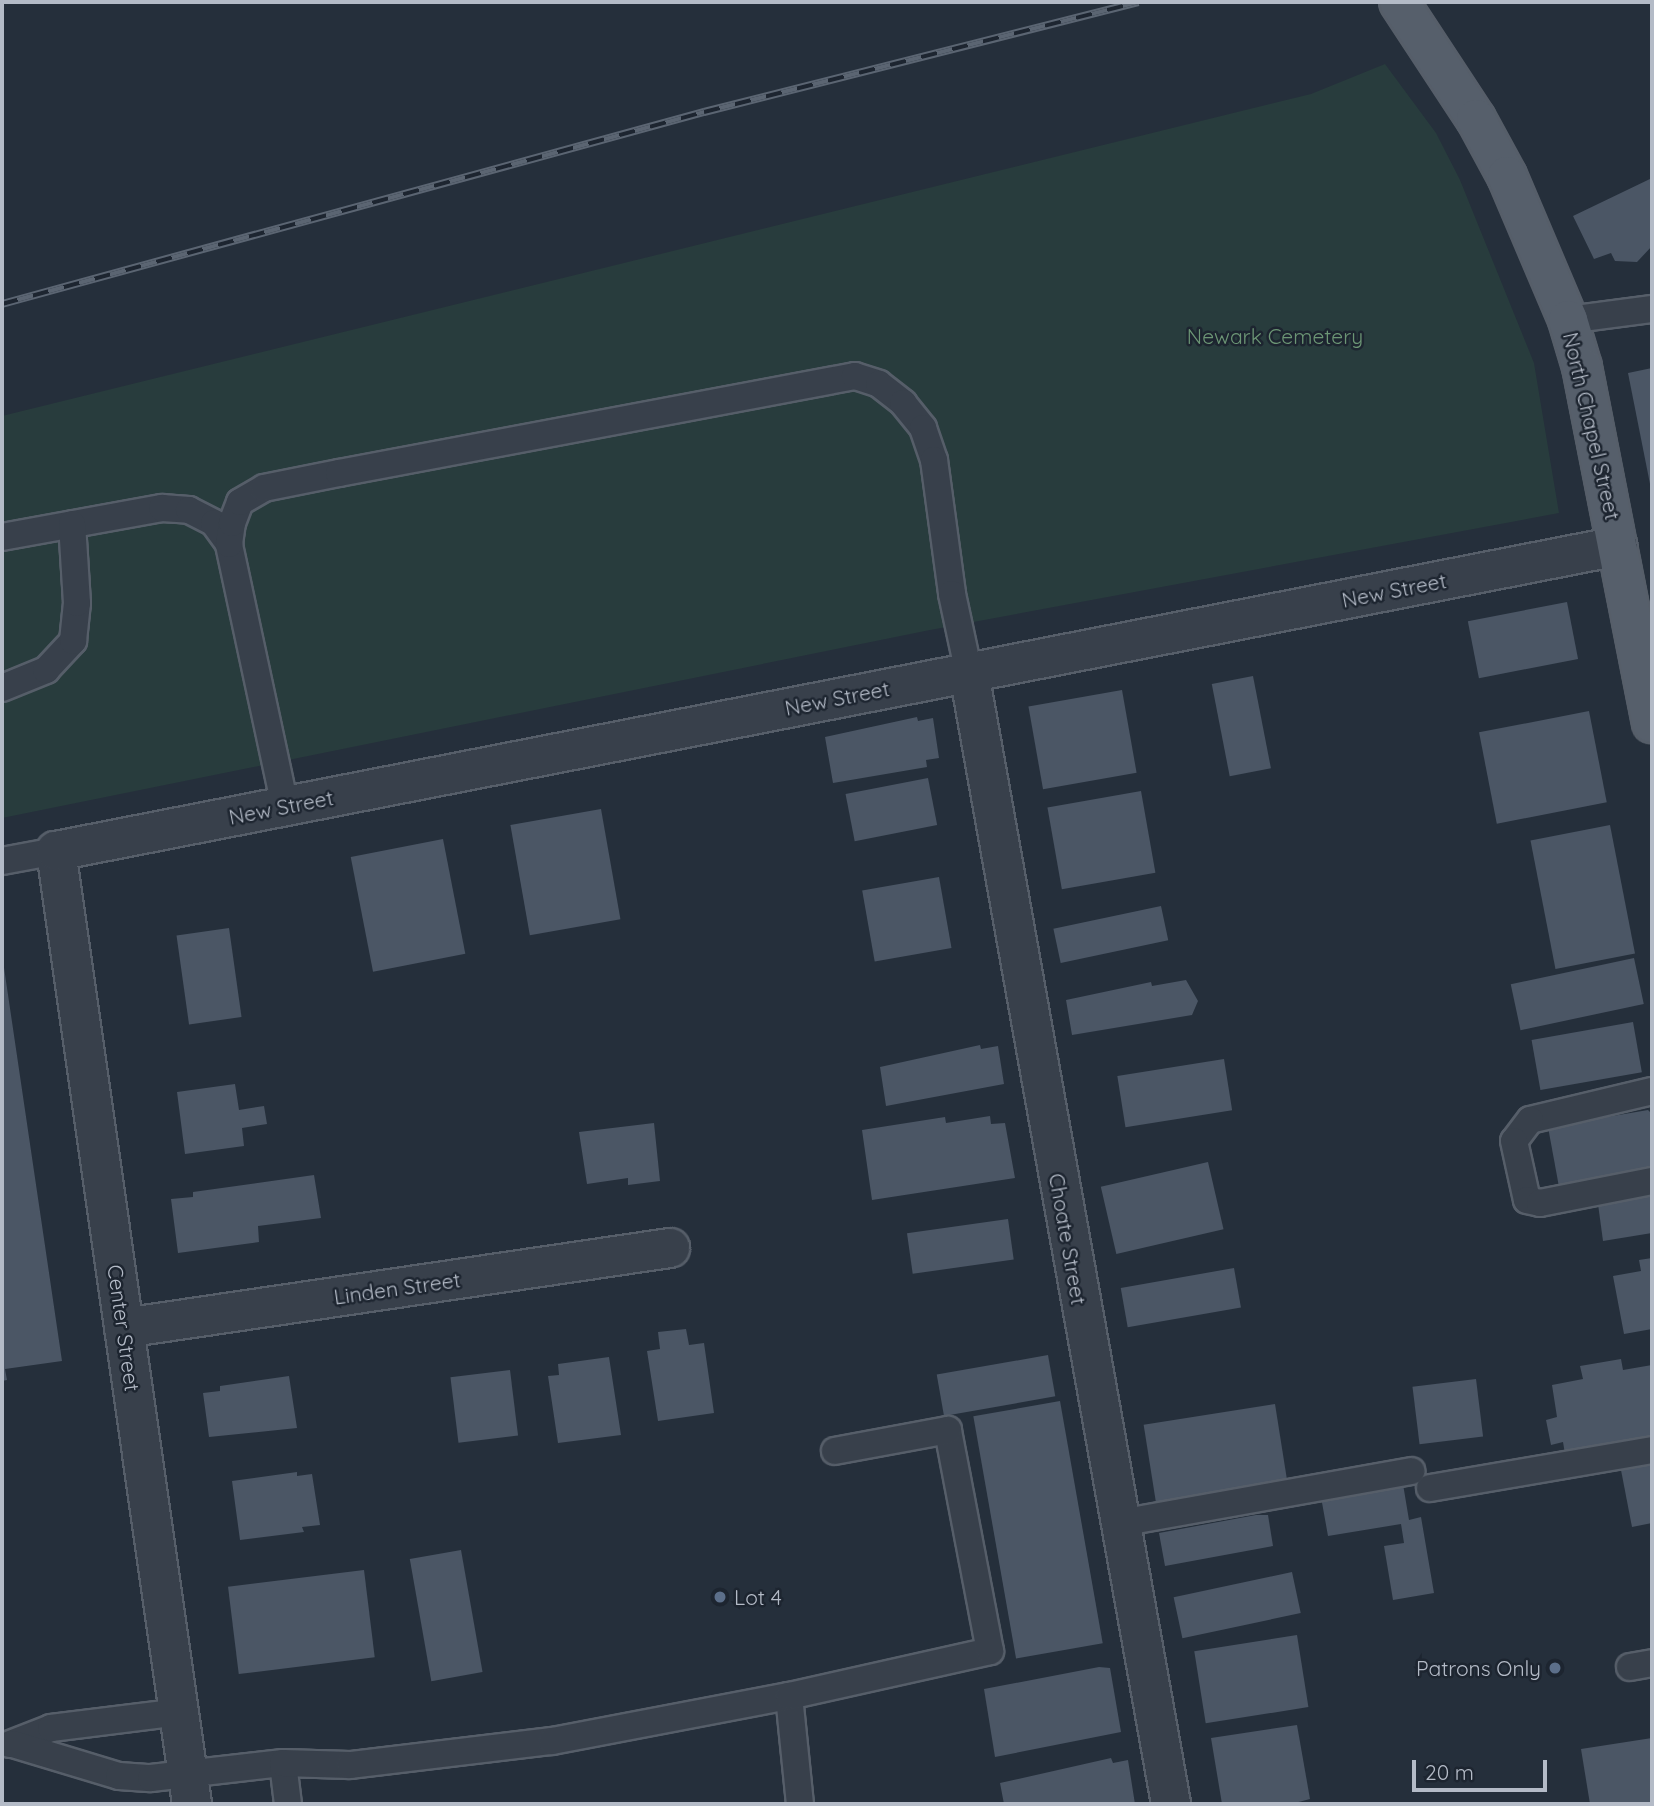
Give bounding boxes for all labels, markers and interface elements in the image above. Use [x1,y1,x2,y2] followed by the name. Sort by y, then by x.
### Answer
[1187,323,1363,349] park label: Newark Cemetery
[1558,330,1626,522] street label: North Chapel Street
[1340,568,1448,612] street label: New Street
[783,676,891,720] street label: New Street
[227,785,335,829] street label: New Street
[1044,1171,1092,1307] street label: Choate Street
[103,1263,145,1393] street label: Center Street
[332,1267,462,1309] street label: Linden Street
[734,1584,782,1610] place label: Lot 4
[712,1589,728,1605] marker: Lot 4
[1416,1655,1541,1681] place label: Patrons Only
[1547,1660,1563,1676] marker: Patrons Only
[1416,1746,1551,1790] scale bar
[1425,1759,1474,1785] text: 20 m

